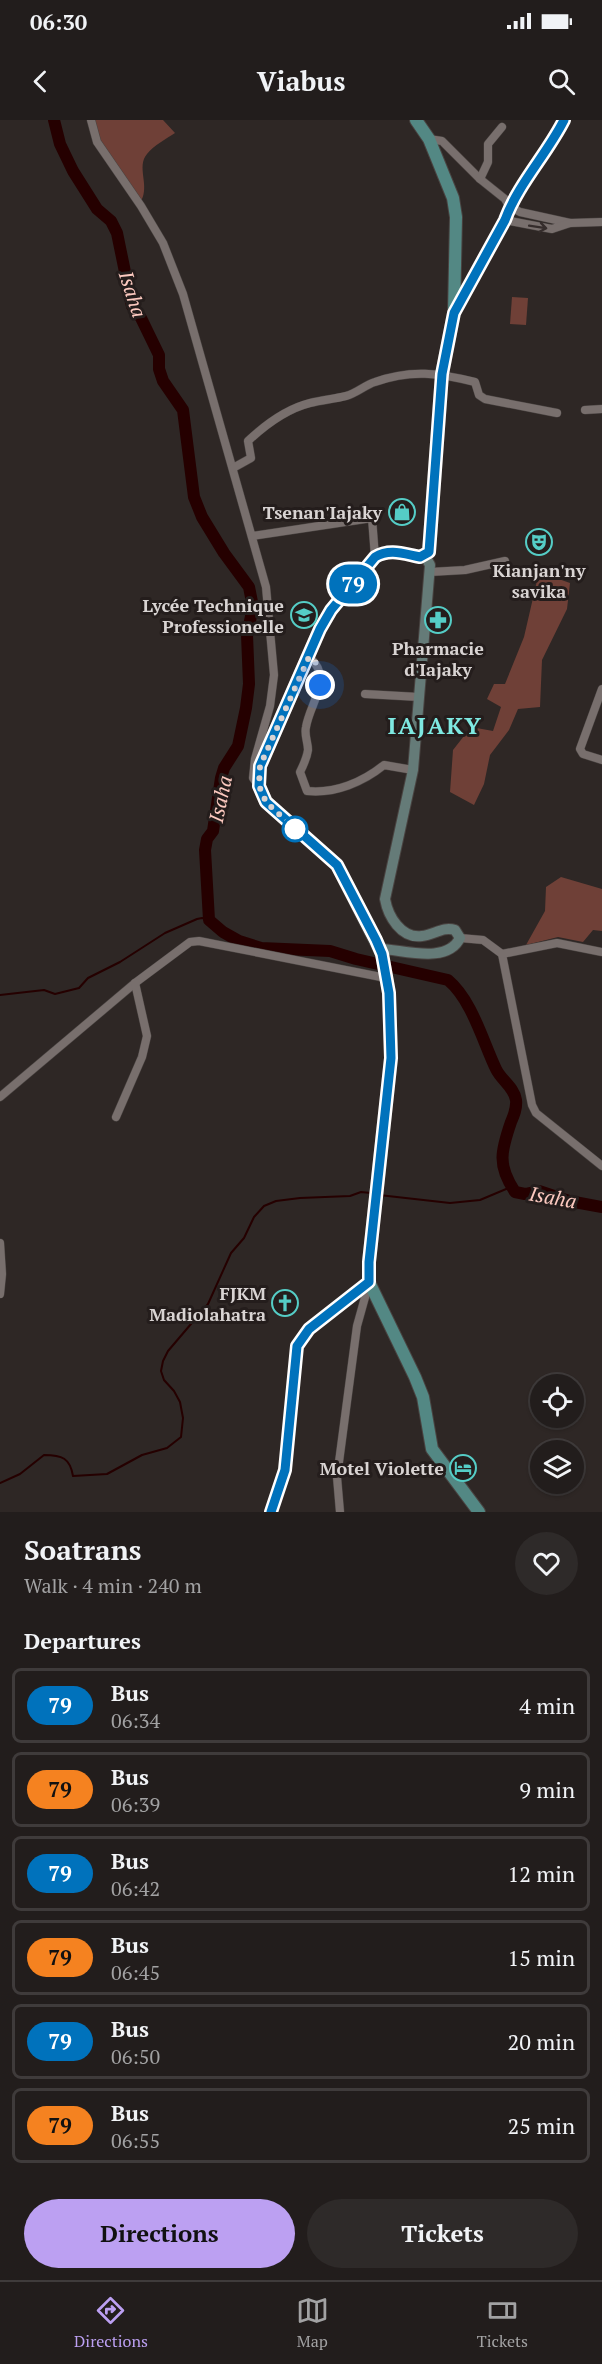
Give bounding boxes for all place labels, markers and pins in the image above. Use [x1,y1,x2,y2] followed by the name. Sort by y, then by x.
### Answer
[387,497,417,527] shop icon: Tsenan'Iajaky
[263,500,382,524] place label: Tsenan'Iajaky
[524,527,554,557] theatre icon: Kianjan'ny savika
[493,558,586,603] place label: Kianjan'ny savika
[143,593,284,638] place label: Lycée Technique Professionelle
[289,600,319,630] school or university icon: Lycée Technique Professionelle
[423,605,453,635] pharmacy icon: Pharmacie d'Iajaky
[392,636,484,681] place label: Pharmacie d'Iajaky
[282,816,308,842] unlabelled marker
[149,1281,266,1326] place label: FJKM Madiolahatra
[270,1288,300,1318] church icon: FJKM Madiolahatra
[448,1453,478,1483] hotel icon: Motel Violette
[320,1456,444,1480] place label: Motel Violette

